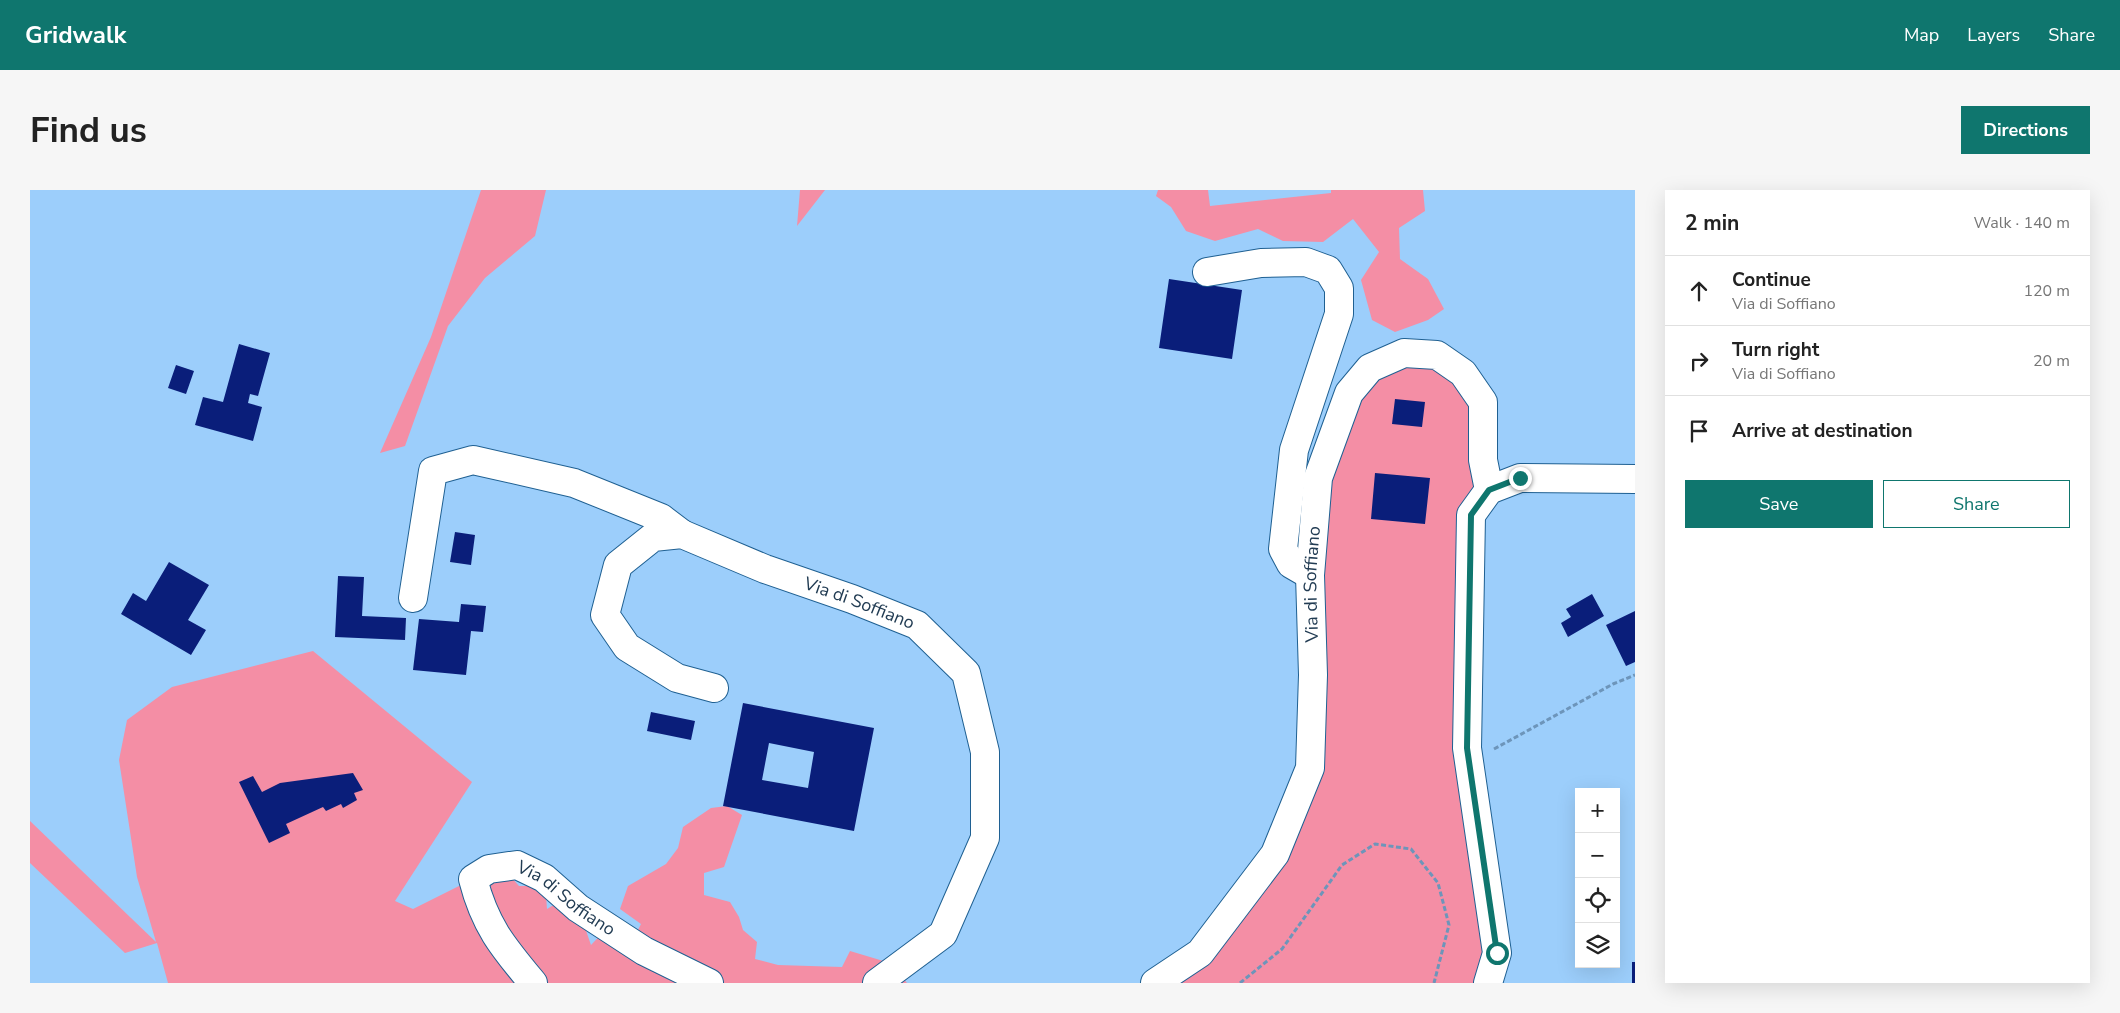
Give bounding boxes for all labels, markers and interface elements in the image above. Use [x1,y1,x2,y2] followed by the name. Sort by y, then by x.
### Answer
[25,19,126,51] text: Gridwalk
[1904,23,1939,47] text: Map
[1967,23,2020,47] text: Layers
[2048,23,2095,47] text: Share
[1961,106,2090,154] button: Directions
[30,107,147,154] text: Find us
[1685,209,1739,237] text: 2 min
[1974,212,2070,234] text: Walk · 140 m
[1732,267,1811,293] text: Continue
[1685,277,1713,305] icon: ahead
[2023,280,2070,302] text: 120 m
[1732,293,1836,315] text: Via di Soffiano
[1732,337,1819,363] text: Turn right
[1685,347,1713,375] icon: right
[2033,350,2070,372] text: 20 m
[1732,363,1836,385] text: Via di Soffiano
[1685,417,1713,445] icon: arrive
[1732,418,1913,444] text: Arrive at destination
[1509,467,1532,490] route end
[1685,480,1873,528] button: Save
[1883,480,2070,528] button: Share
[1298,525,1326,644] street label: Via di Soffiano
[800,571,918,635] street label: Via di Soffiano
[1575,788,1620,968] map controls
[1575,788,1620,833] button: +
[1575,833,1620,878] button: −
[512,854,620,941] street label: Via di Soffiano
[1575,878,1620,923] button: locate
[1575,923,1620,968] button: layers
[1486,942,1509,965] route start

